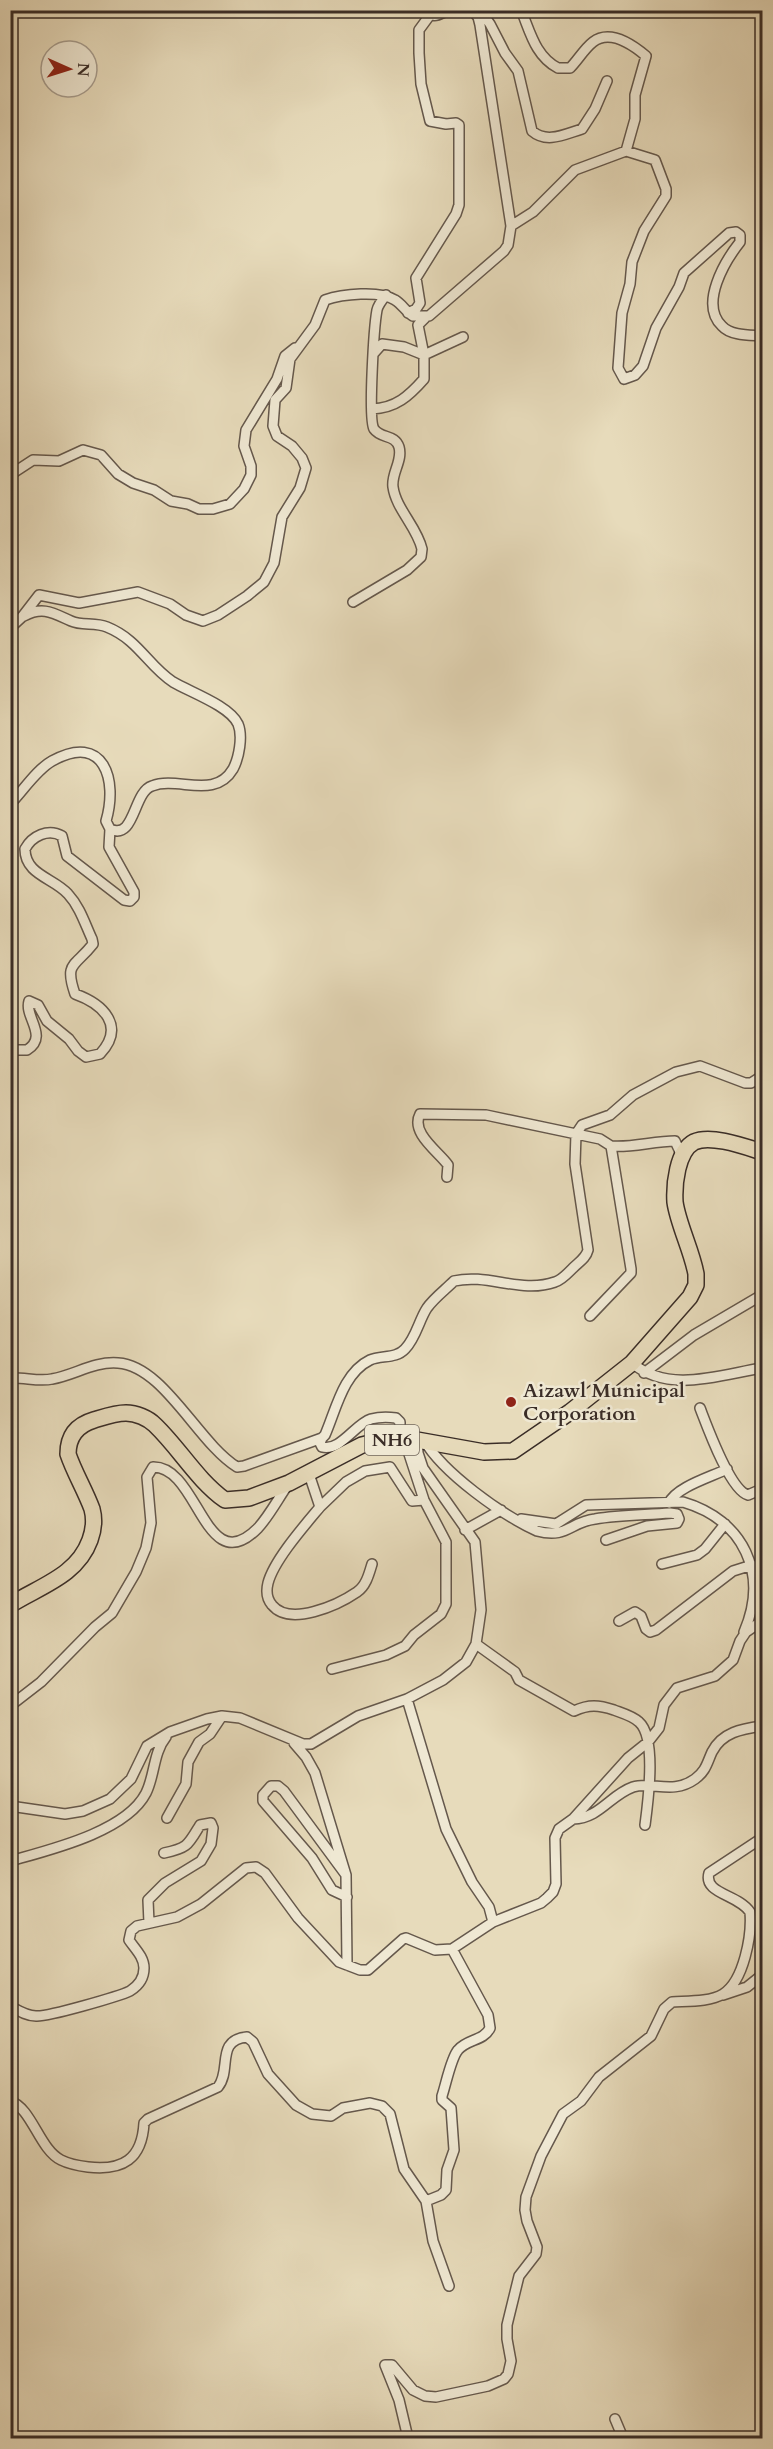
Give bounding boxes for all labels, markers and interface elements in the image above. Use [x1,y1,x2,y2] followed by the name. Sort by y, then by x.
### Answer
[39,39,99,99] north arrow
[72,62,94,77] text: N
[523,1377,685,1427] place label: Aizawl Municipal Corporation
[504,1395,518,1409] marker: Aizawl Municipal Corporation
[365,1425,419,1455] road number: NH6

